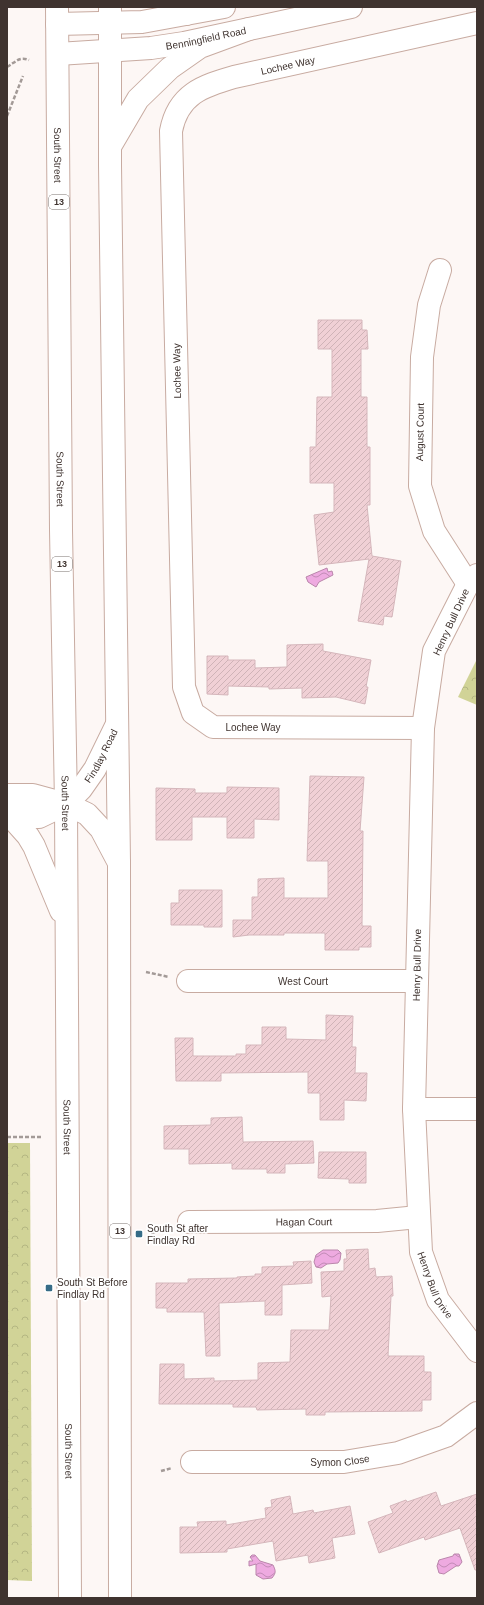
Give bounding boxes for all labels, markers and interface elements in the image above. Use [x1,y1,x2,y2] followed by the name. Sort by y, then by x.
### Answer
[165,24,247,51] street label: Benningfield Road
[260,54,316,76] street label: Lochee Way
[52,127,64,183] street label: South Street
[49,195,69,209] road number: 13
[171,343,183,399] street label: Lochee Way
[414,403,426,461] street label: August Court
[55,451,66,507] street label: South Street
[52,557,72,571] road number: 13
[431,587,471,657] street label: Henry Bull Drive
[225,722,281,733] street label: Lochee Way
[82,727,119,785] street label: Findlay Road
[60,775,72,831] street label: South Street
[411,928,423,1001] street label: Henry Bull Drive
[278,976,328,987] street label: West Court
[62,1099,73,1155] street label: South Street
[276,1216,333,1227] street label: Hagan Court
[147,1223,209,1246] place label: South St after Findlay Rd
[110,1224,130,1238] road number: 13
[134,1229,144,1239] marker: South St after Findlay Rd
[416,1250,456,1321] street label: Henry Bull Drive
[57,1277,128,1300] place label: South St Before Findlay Rd
[44,1283,54,1293] marker: South St Before Findlay Rd
[64,1423,75,1479] street label: South Street
[310,1452,371,1468] street label: Symon Close

